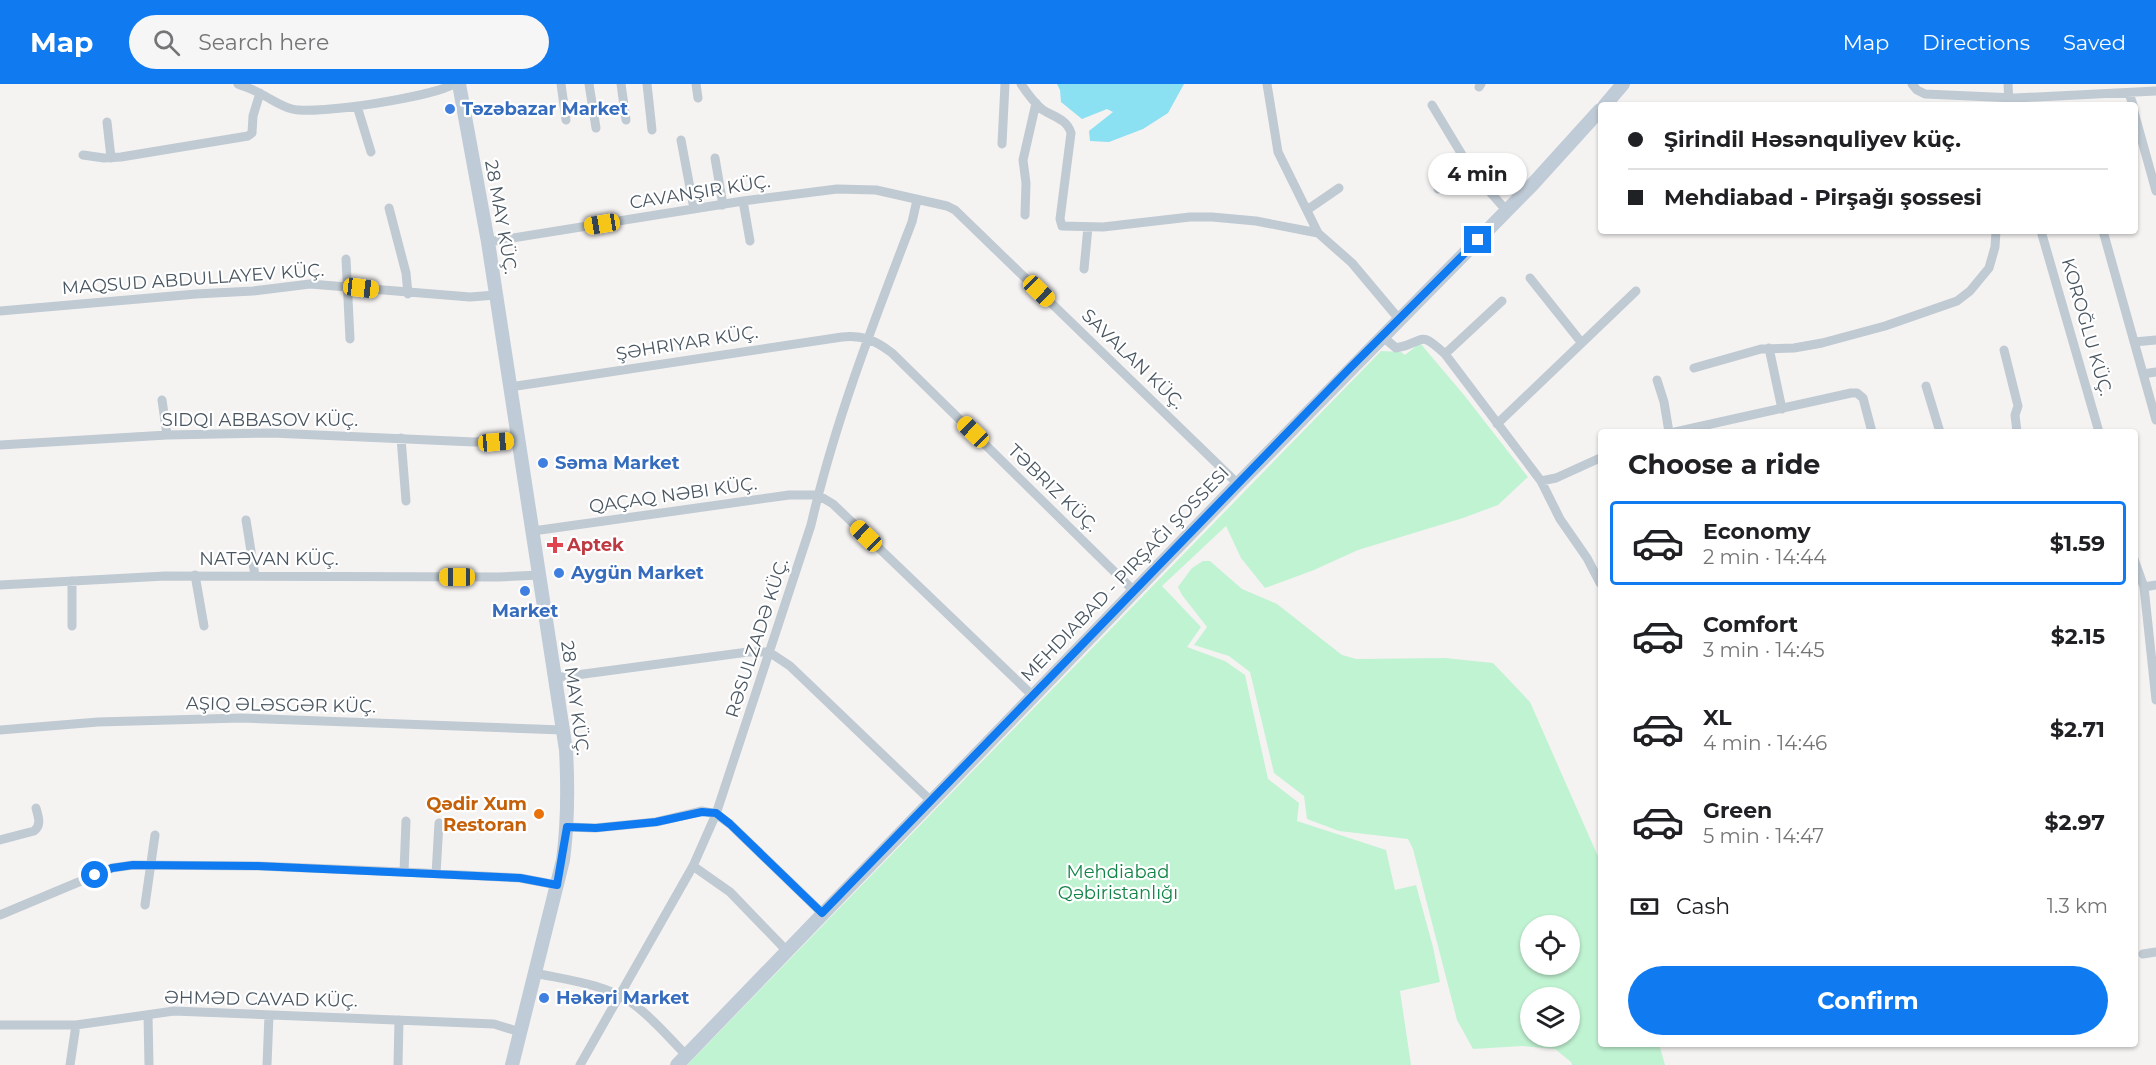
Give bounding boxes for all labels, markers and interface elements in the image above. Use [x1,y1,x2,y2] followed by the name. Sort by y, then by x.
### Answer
[129,15,549,69] search box
[30,25,93,59] text: Map
[150,26,183,59] icon: search
[198,29,329,56] text: Search here
[1843,30,1889,55] text: Map
[1922,30,2030,55] text: Directions
[2063,30,2126,55] text: Saved
[462,98,628,120] place label: Təzəbazar Market
[443,102,457,116] marker: Təzəbazar Market
[1664,126,1961,153] text: Şirindil Həsənquliyev küç.
[1428,153,1528,195] callout: 4 min
[480,158,522,276] street label: 28 MAY KÜÇ.
[1447,162,1508,186] text: 4 min
[628,170,772,214] street label: CAVANŞIR KÜÇ.
[1664,184,1982,211] text: Mehdiabad - Pirşağı şossesi
[583,212,621,236] car
[1464,226,1491,253] route end
[2057,256,2117,398] street label: KOROĞLU KÜÇ.
[61,259,325,299] street label: MAQSUD ABDULLAYEV KÜÇ.
[1020,272,1058,310] car
[342,277,380,299] car
[1077,304,1189,414] street label: SAVALAN KÜÇ.
[614,321,760,365] street label: ŞƏHRIYAR KÜÇ.
[162,409,358,431] street label: SIDQI ABBASOV KÜÇ.
[954,413,992,451] car
[477,431,515,453] car
[1003,439,1103,537] street label: TƏBRIZ KÜÇ.
[1628,448,1820,481] text: Choose a ride
[555,452,680,474] place label: Səma Market
[536,456,550,470] marker: Səma Market
[1016,462,1234,686] street label: MEHDIABAD - PIRŞAĞI ŞOSSESI
[588,472,758,518] street label: QAÇAQ NƏBI KÜÇ.
[1631,516,1685,570] icon: car
[847,517,885,555] car
[1703,518,1811,545] text: Economy
[2050,530,2105,557] text: $1.59
[566,534,624,556] place label: Aptek
[548,538,562,552] marker: Aptek
[1703,545,1826,569] text: 2 min · 14:44
[199,548,339,570] street label: NATƏVAN KÜÇ.
[721,556,793,720] street label: RƏSULZADƏ KÜÇ.
[570,562,704,584] place label: Aygün Market
[552,566,566,580] marker: Aygün Market
[439,568,475,586] car
[518,584,532,598] marker: Market
[492,600,558,622] place label: Market
[1631,609,1685,663] icon: car
[1703,611,1798,638] text: Comfort
[2051,623,2105,650] text: $2.15
[1703,638,1824,662] text: 3 min · 14:45
[556,639,594,757] street label: 28 MAY KÜÇ.
[186,692,376,718] street label: AŞIQ ƏLƏSGƏR KÜÇ.
[1631,702,1685,756] icon: car
[1703,704,1732,731] text: XL
[2050,716,2105,743] text: $2.71
[1703,731,1827,755] text: 4 min · 14:46
[426,793,527,836] place label: Qədir Xum Restoran
[1631,795,1685,849] icon: car
[1703,797,1772,824] text: Green
[532,807,546,821] marker: Qədir Xum Restoran
[2044,809,2105,836] text: $2.97
[1703,824,1824,848] text: 5 min · 14:47
[81,861,108,888] route start
[1058,861,1178,904] park label: Mehdiabad Qəbiristanlığı
[1628,890,1661,923] icon: cash
[1676,893,1730,920] text: Cash
[2047,894,2108,918] text: 1.3 km
[1520,915,1580,1047] map controls
[1520,915,1580,975] button: locate
[1628,966,2108,1035] button: Confirm
[164,986,358,1012] street label: ƏHMƏD CAVAD KÜÇ.
[556,987,690,1009] place label: Həkəri Market
[1520,987,1580,1047] button: layers
[537,991,551,1005] marker: Həkəri Market

